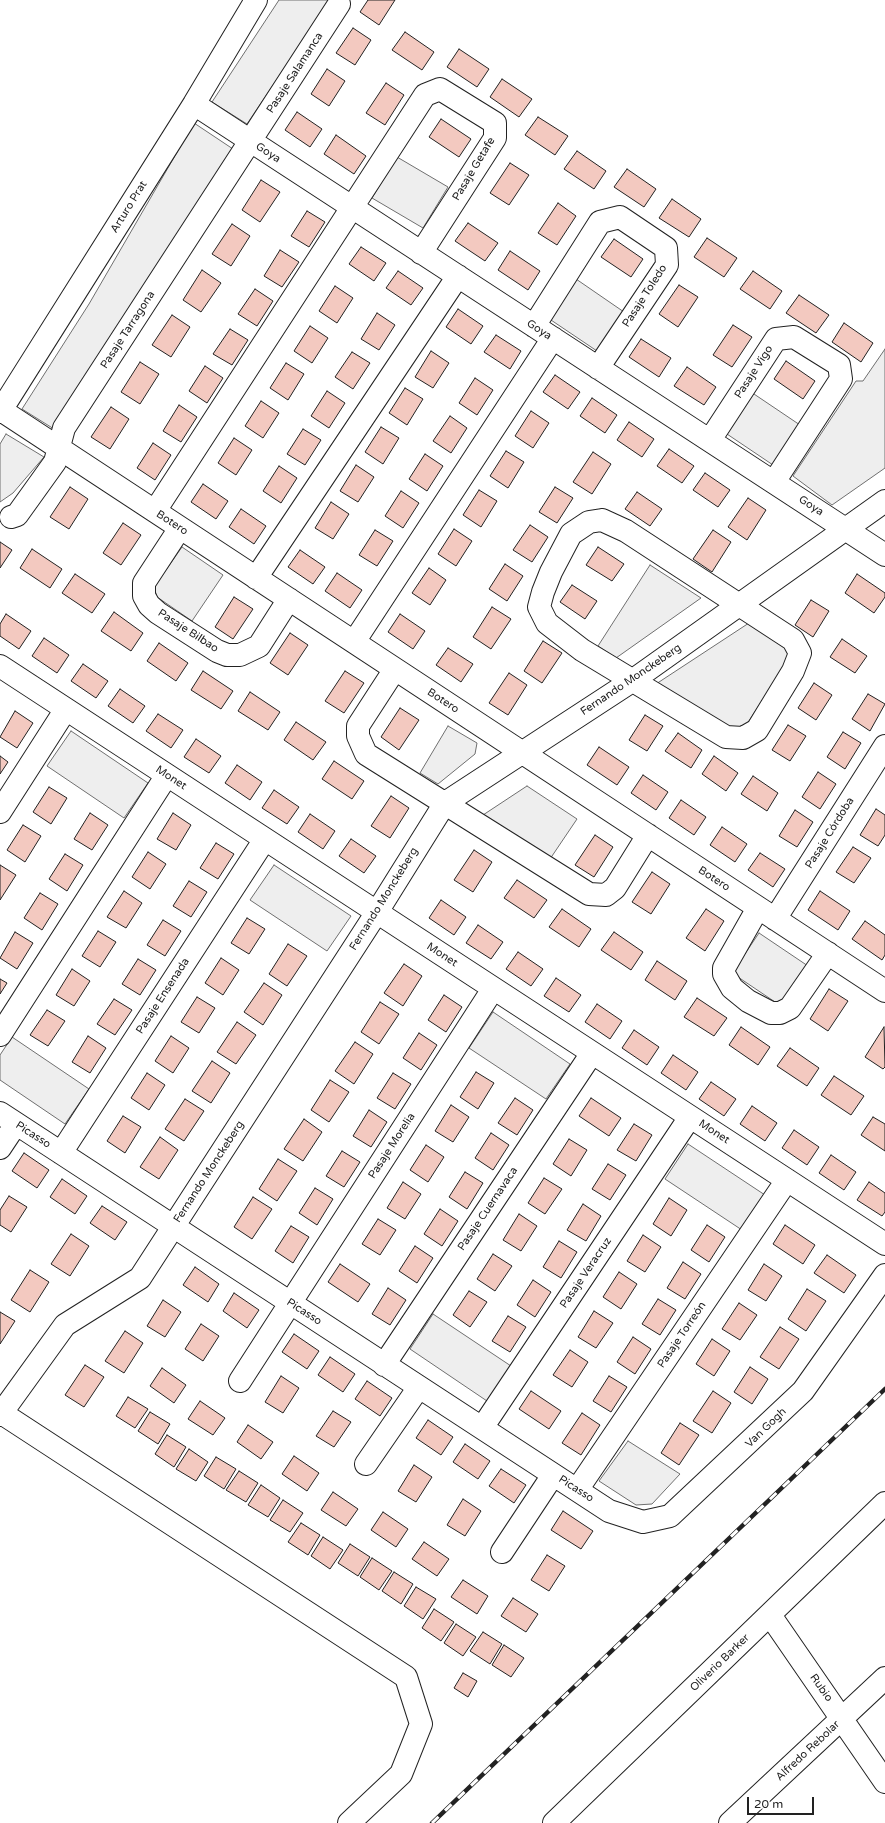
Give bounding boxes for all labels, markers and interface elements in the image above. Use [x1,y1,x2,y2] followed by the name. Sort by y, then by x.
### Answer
[264,30,326,116] street label: Pasaje Salamanca
[450,135,498,203] street label: Pasaje Getafe
[253,140,283,166] street label: Goya
[108,179,150,235] street label: Arturo Prat
[620,262,670,330] street label: Pasaje Toledo
[98,289,158,371] street label: Pasaje Tarragona
[524,317,554,343] street label: Goya
[732,343,776,401] street label: Pasaje Vigo
[796,493,826,519] street label: Goya
[154,508,190,538] street label: Botero
[155,607,221,655] street label: Pasaje Bilbao
[578,641,684,719] street label: Fernando Monckeberg
[425,686,461,716] street label: Botero
[153,763,189,793] street label: Monet
[803,795,857,871] street label: Pasaje Córdoba
[347,845,421,953] street label: Fernando Monckeberg
[696,864,732,894] street label: Botero
[424,940,460,970] street label: Monet
[134,956,192,1036] street label: Pasaje Ensenada
[366,1111,418,1181] street label: Pasaje Morelia
[696,1117,732,1147] street label: Monet
[13,1119,53,1151] street label: Picasso
[171,1119,247,1225] street label: Fernando Monckeberg
[455,1165,521,1253] street label: Pasaje Cuernavaca
[557,1235,615,1311] street label: Pasaje Veracruz
[284,1296,324,1328] street label: Picasso
[655,1299,709,1371] street label: Pasaje Torreón
[743,1405,789,1451] street label: Van Gogh
[556,1473,596,1505] street label: Picasso
[688,1631,752,1695] street label: Oliverio Barker
[807,1672,835,1704] street label: Rubio
[773,1718,843,1784] street label: Alfredo Rebolar
[749,1789,816,1815] scale bar
[754,1797,783,1811] text: 20 m

